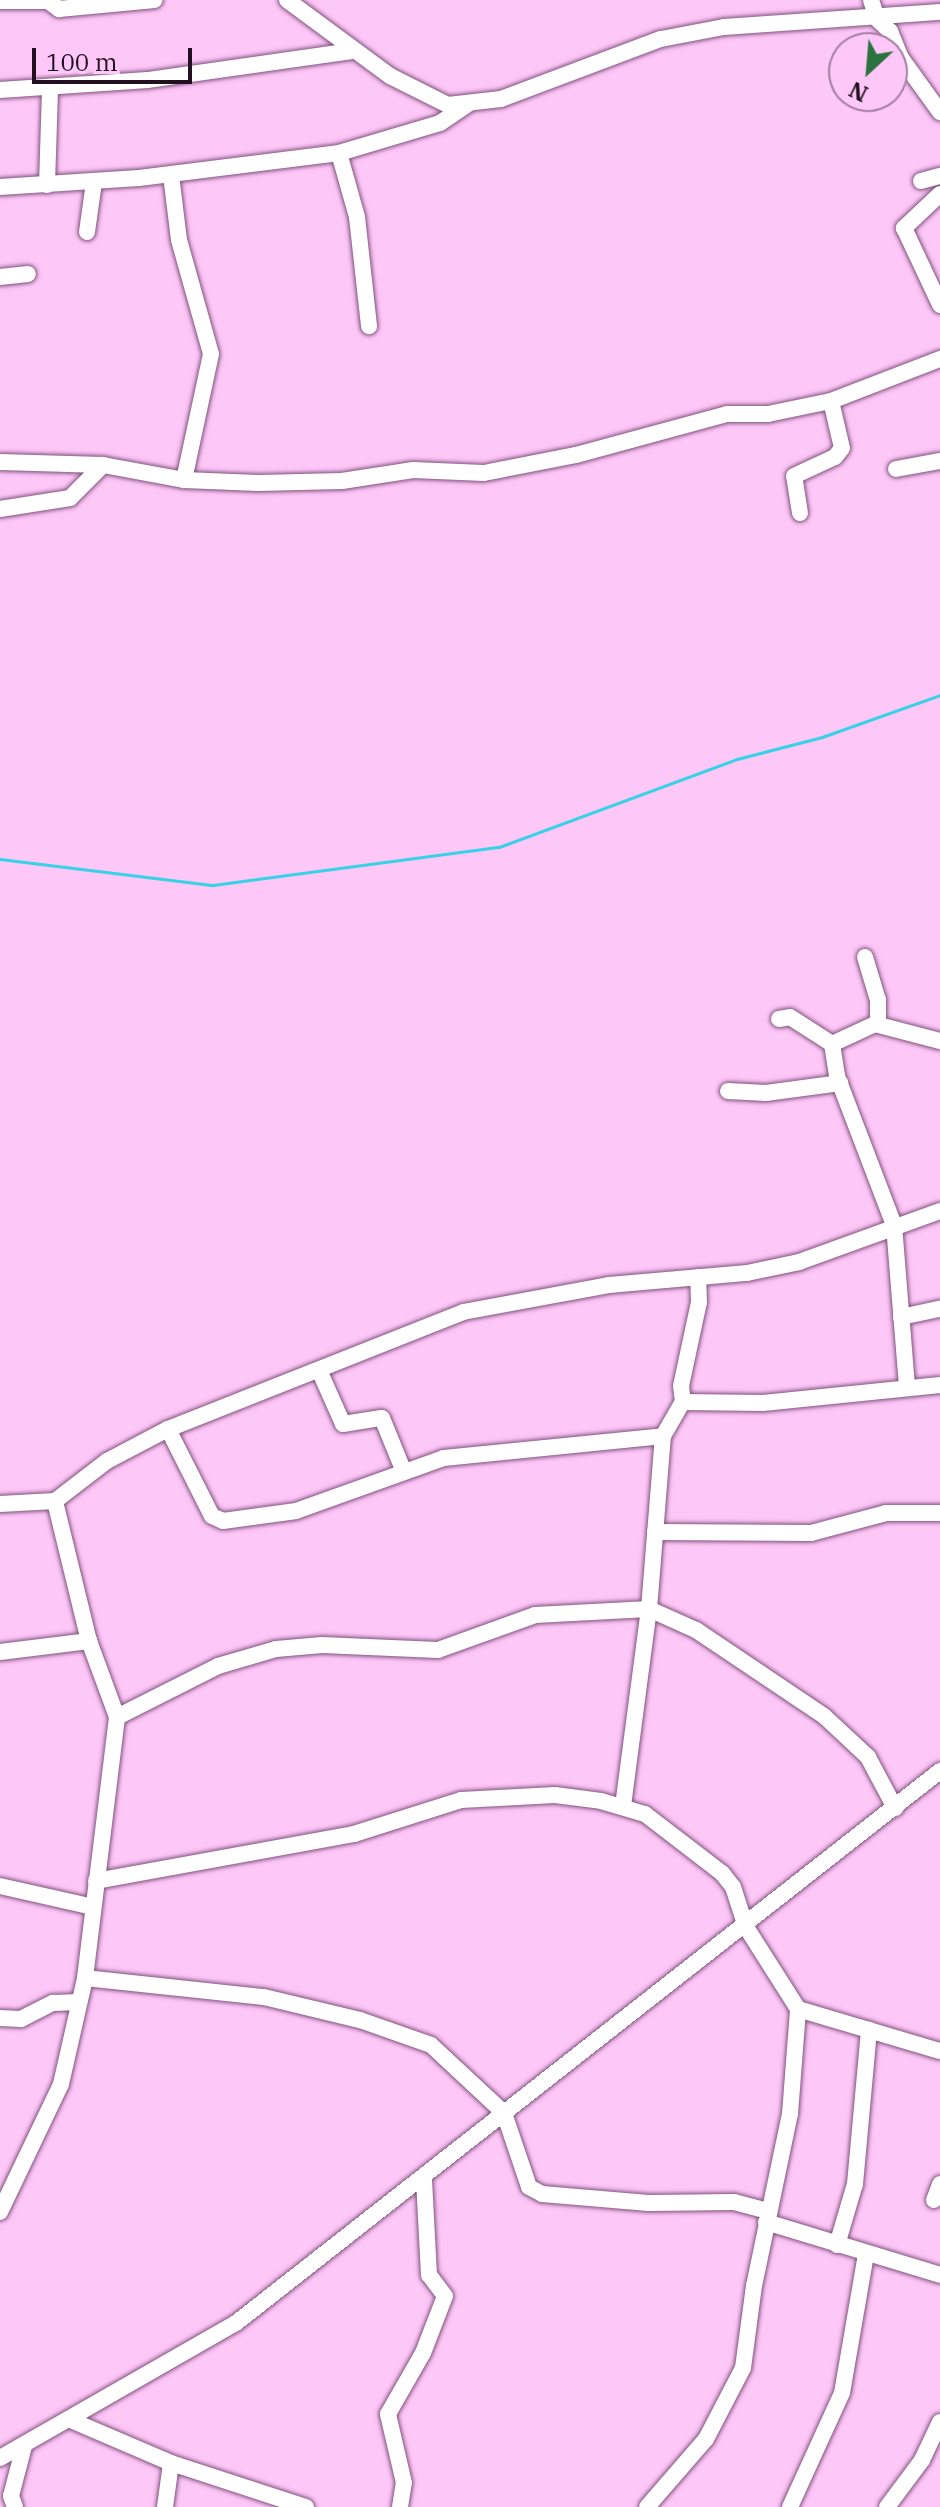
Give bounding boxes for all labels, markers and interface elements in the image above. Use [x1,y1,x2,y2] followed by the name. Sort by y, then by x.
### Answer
[36,32,196,82] scale bar
[828,32,908,112] north arrow
[46,46,118,78] text: 100 m
[844,75,872,109] text: N

